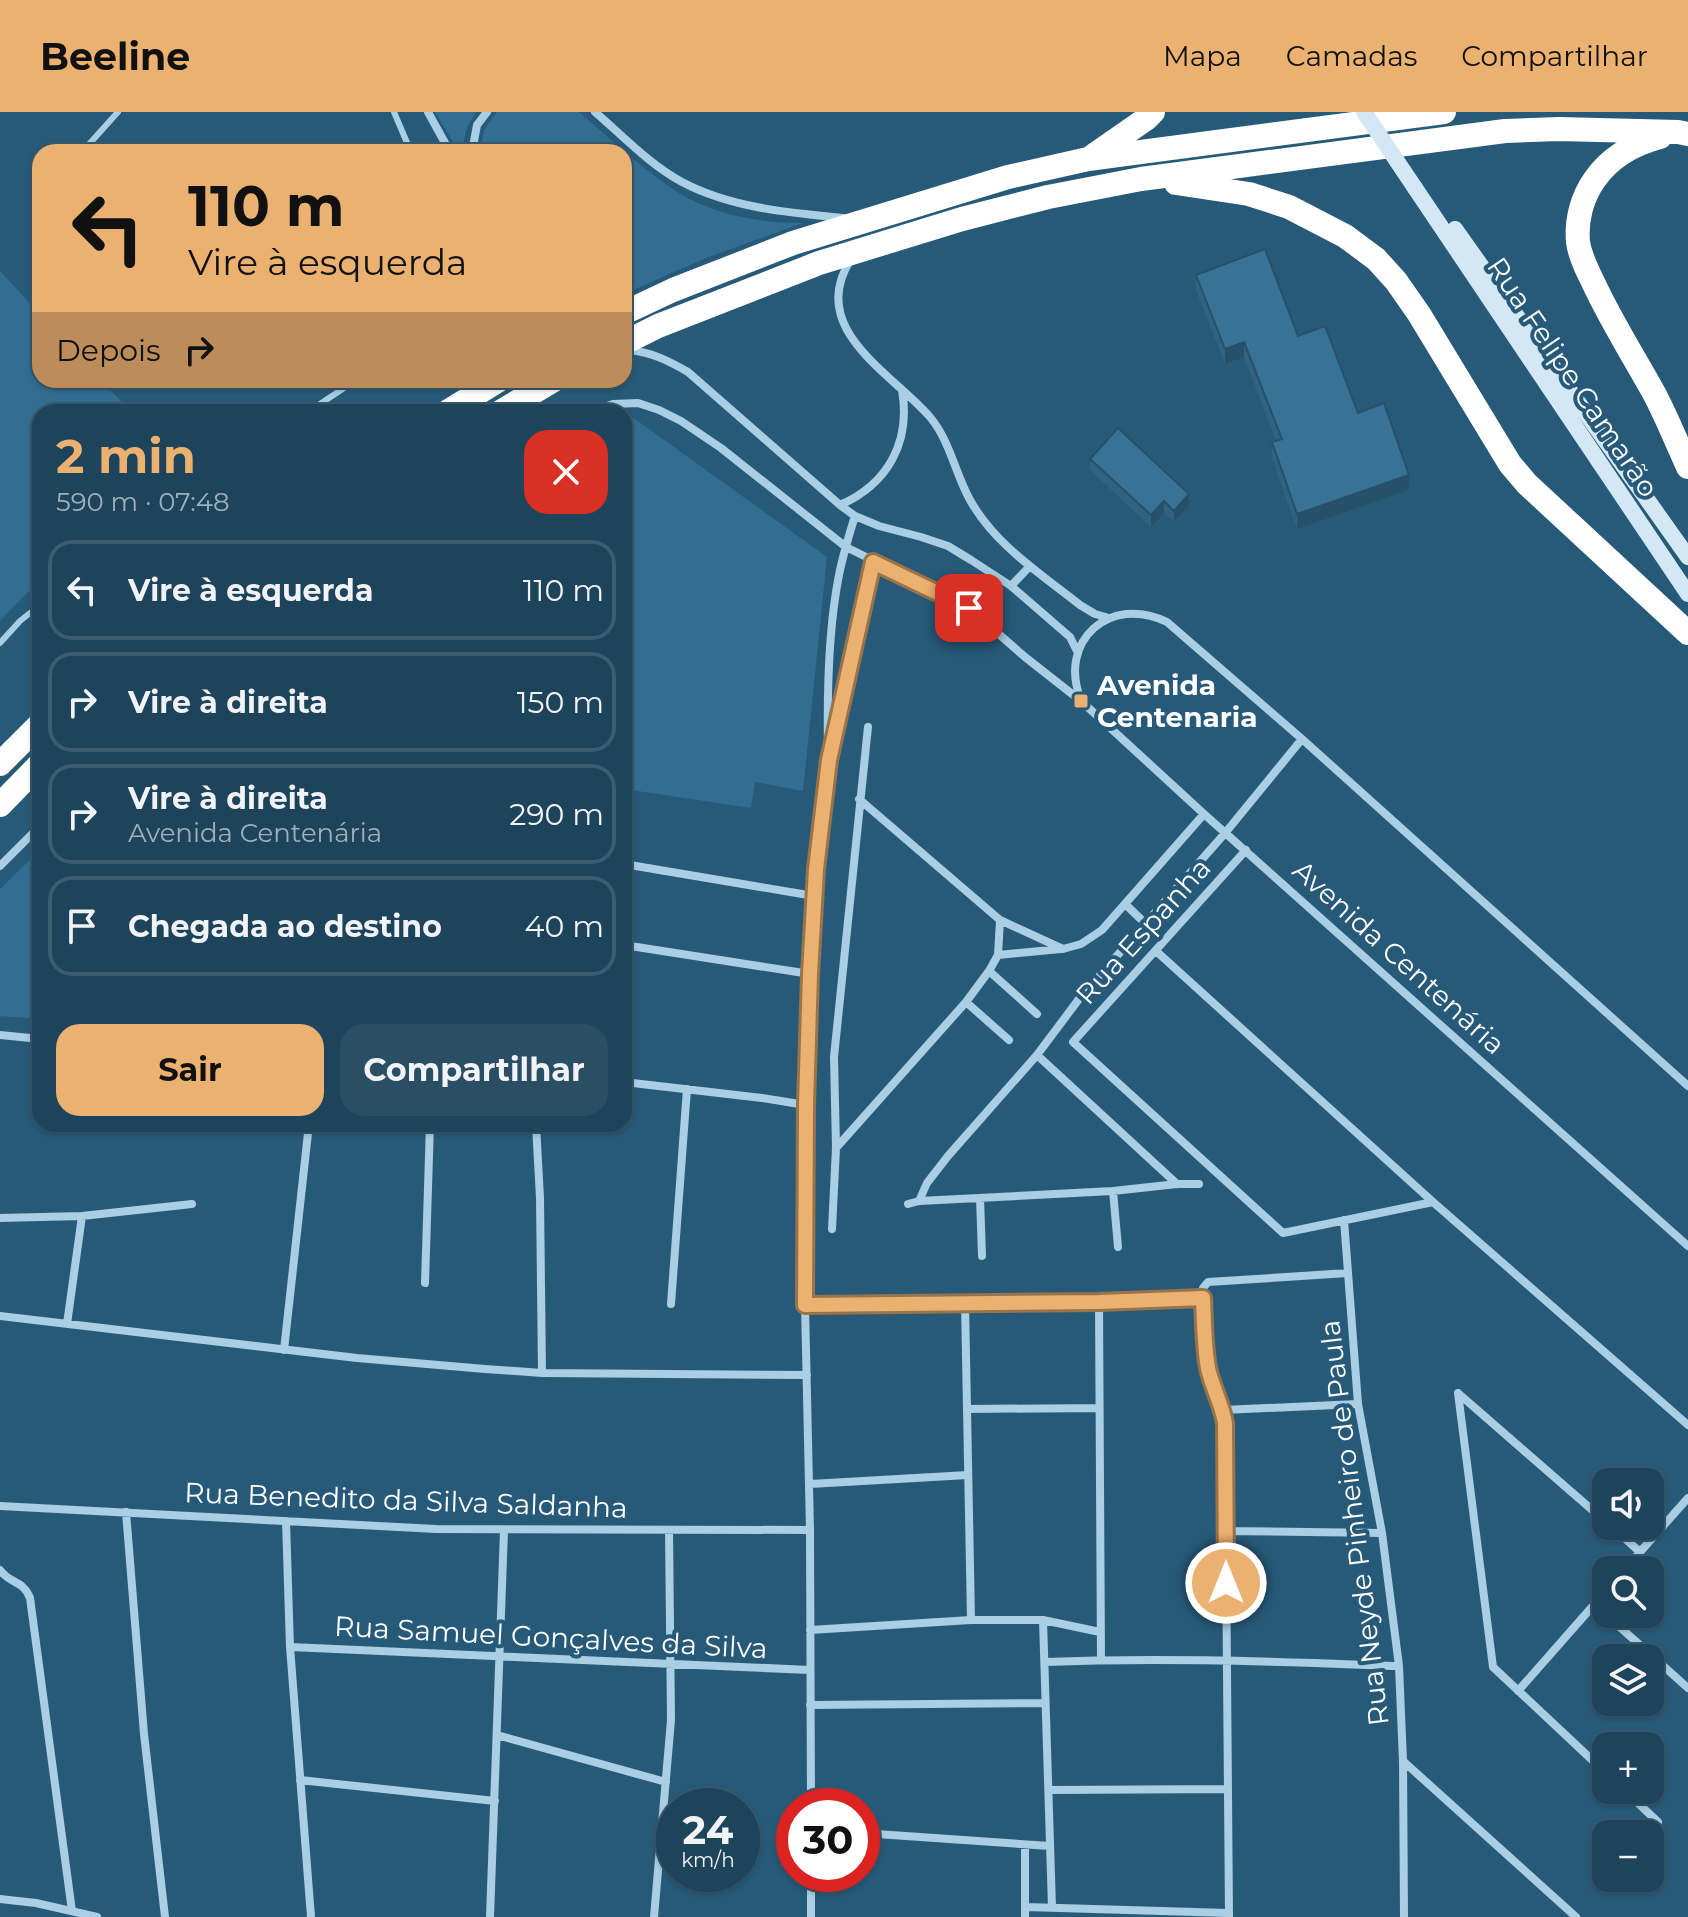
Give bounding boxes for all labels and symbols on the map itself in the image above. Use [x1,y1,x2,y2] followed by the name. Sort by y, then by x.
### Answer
[1480,251,1666,503] street label: Rua Felipe Camarão
[935,574,1003,642] pin
[1096,668,1257,734] place label: Avenida Centenaria
[1072,692,1090,710] marker: Avenida Centenaria
[1069,851,1217,1011] street label: Rua Espanha
[1286,853,1512,1061] street label: Avenida Centenária
[1312,1318,1396,1728] street label: Rua Neyde Pinheiro de Paula
[184,1475,628,1525] street label: Rua Benedito da Silva Saldanha
[1184,1541,1268,1625] position arrow
[333,1609,769,1665] street label: Rua Samuel Gonçalves da Silva
[776,1788,880,1892] speed limit sign: 30

